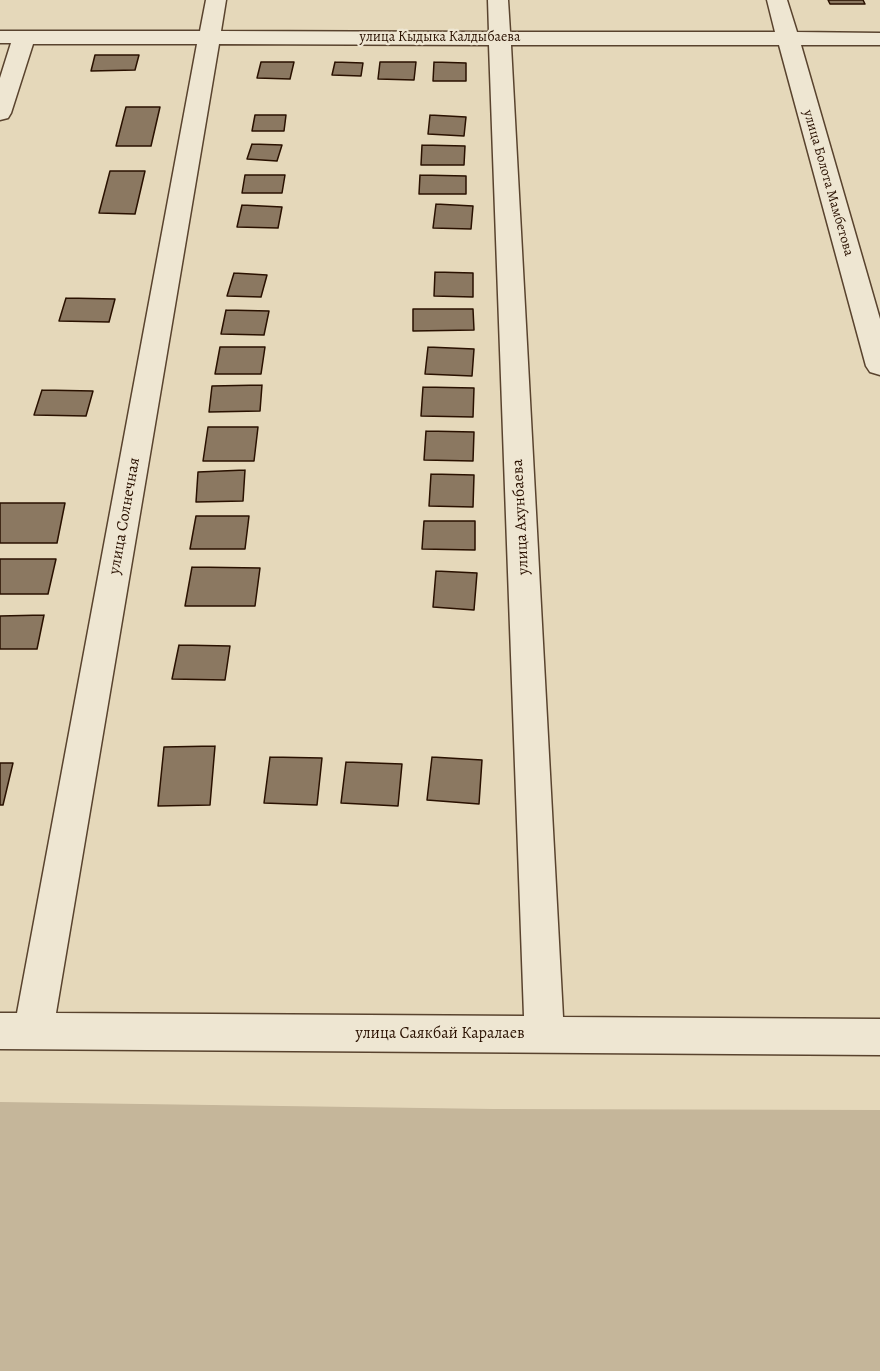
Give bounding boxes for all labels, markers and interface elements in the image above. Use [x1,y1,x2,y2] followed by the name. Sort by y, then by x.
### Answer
[360,30,520,46] street label: улица Кыдыка Калдыбаева
[799,108,857,258] street label: улица Болота Мамбетова
[105,456,145,576] street label: улица Солнечная
[508,459,534,575] street label: улица Ахунбаева
[355,1024,525,1044] street label: улица Саякбай Каралаев

